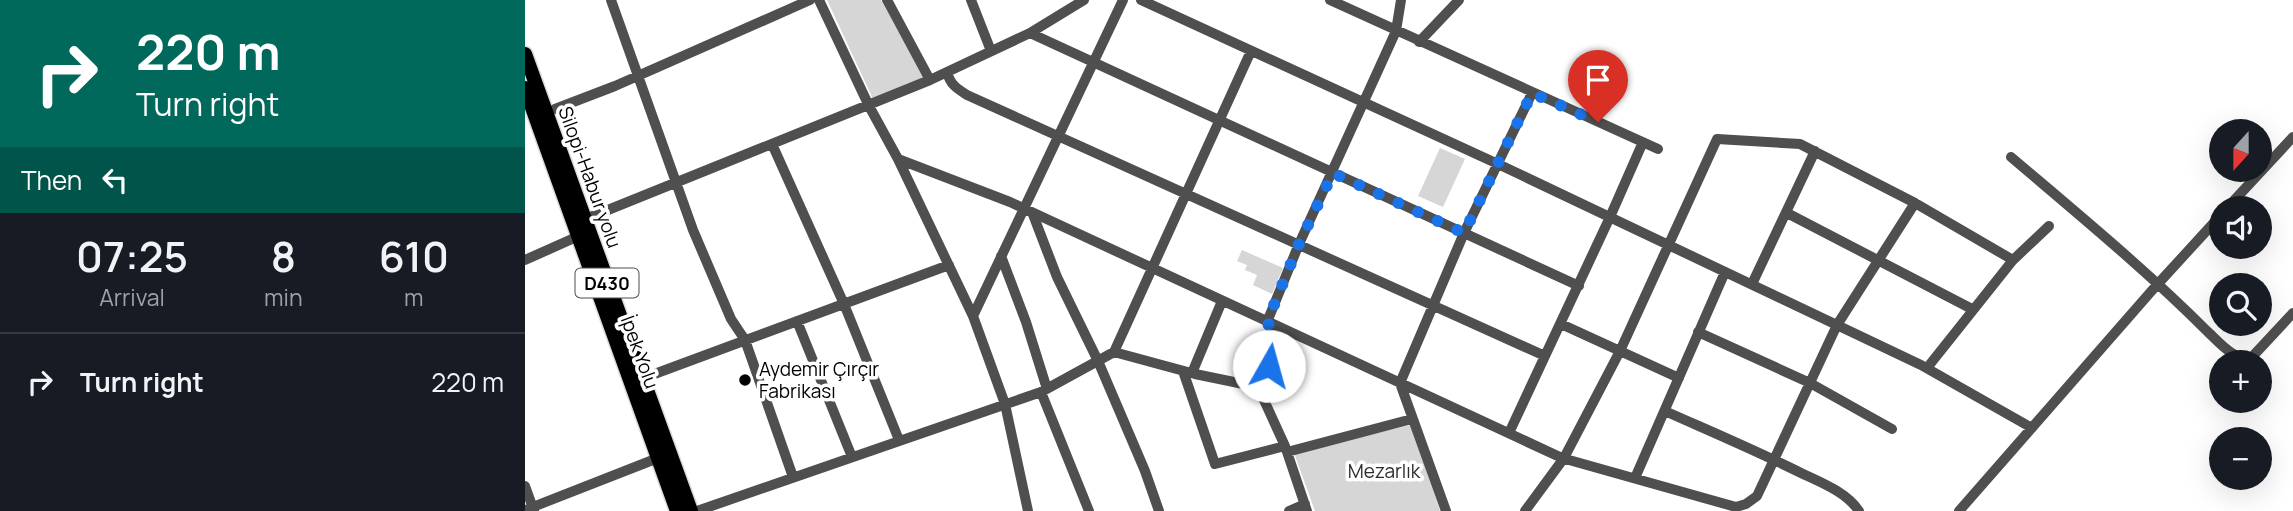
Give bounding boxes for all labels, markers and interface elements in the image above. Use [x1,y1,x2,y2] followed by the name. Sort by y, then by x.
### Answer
[136,18,280,85] text: 220 m
[21,28,112,119] icon: right
[1568,50,1628,122] pin
[1579,61,1617,99] icon: arrive
[136,82,279,126] text: Turn right
[552,103,628,251] street label: Silopi-Habur yolu
[2209,119,2271,182] north arrow
[2209,119,2272,490] map controls
[96,161,134,199] icon: left
[21,162,82,198] text: Then
[2209,196,2272,259] button: sound
[76,227,188,285] text: 07:25
[271,227,296,285] text: 8
[379,227,449,285] text: 610
[575,268,639,298] road number: D430
[2209,273,2272,336] button: search
[99,281,165,313] text: Arrival
[264,281,303,313] text: min
[404,281,424,313] text: m
[615,312,665,392] street label: İpek Yolu
[1232,329,1306,403] position arrow
[2209,350,2272,413] button: +
[759,356,879,404] place label: Aydemir Çırçır Fabrikası
[21,363,59,401] icon: right
[80,364,204,400] text: Turn right
[431,364,504,400] text: 220 m
[737,372,753,388] marker: Aydemir Çırçır Fabrikası
[2209,427,2272,490] button: −
[1348,458,1421,484] park label: Mezarlık

